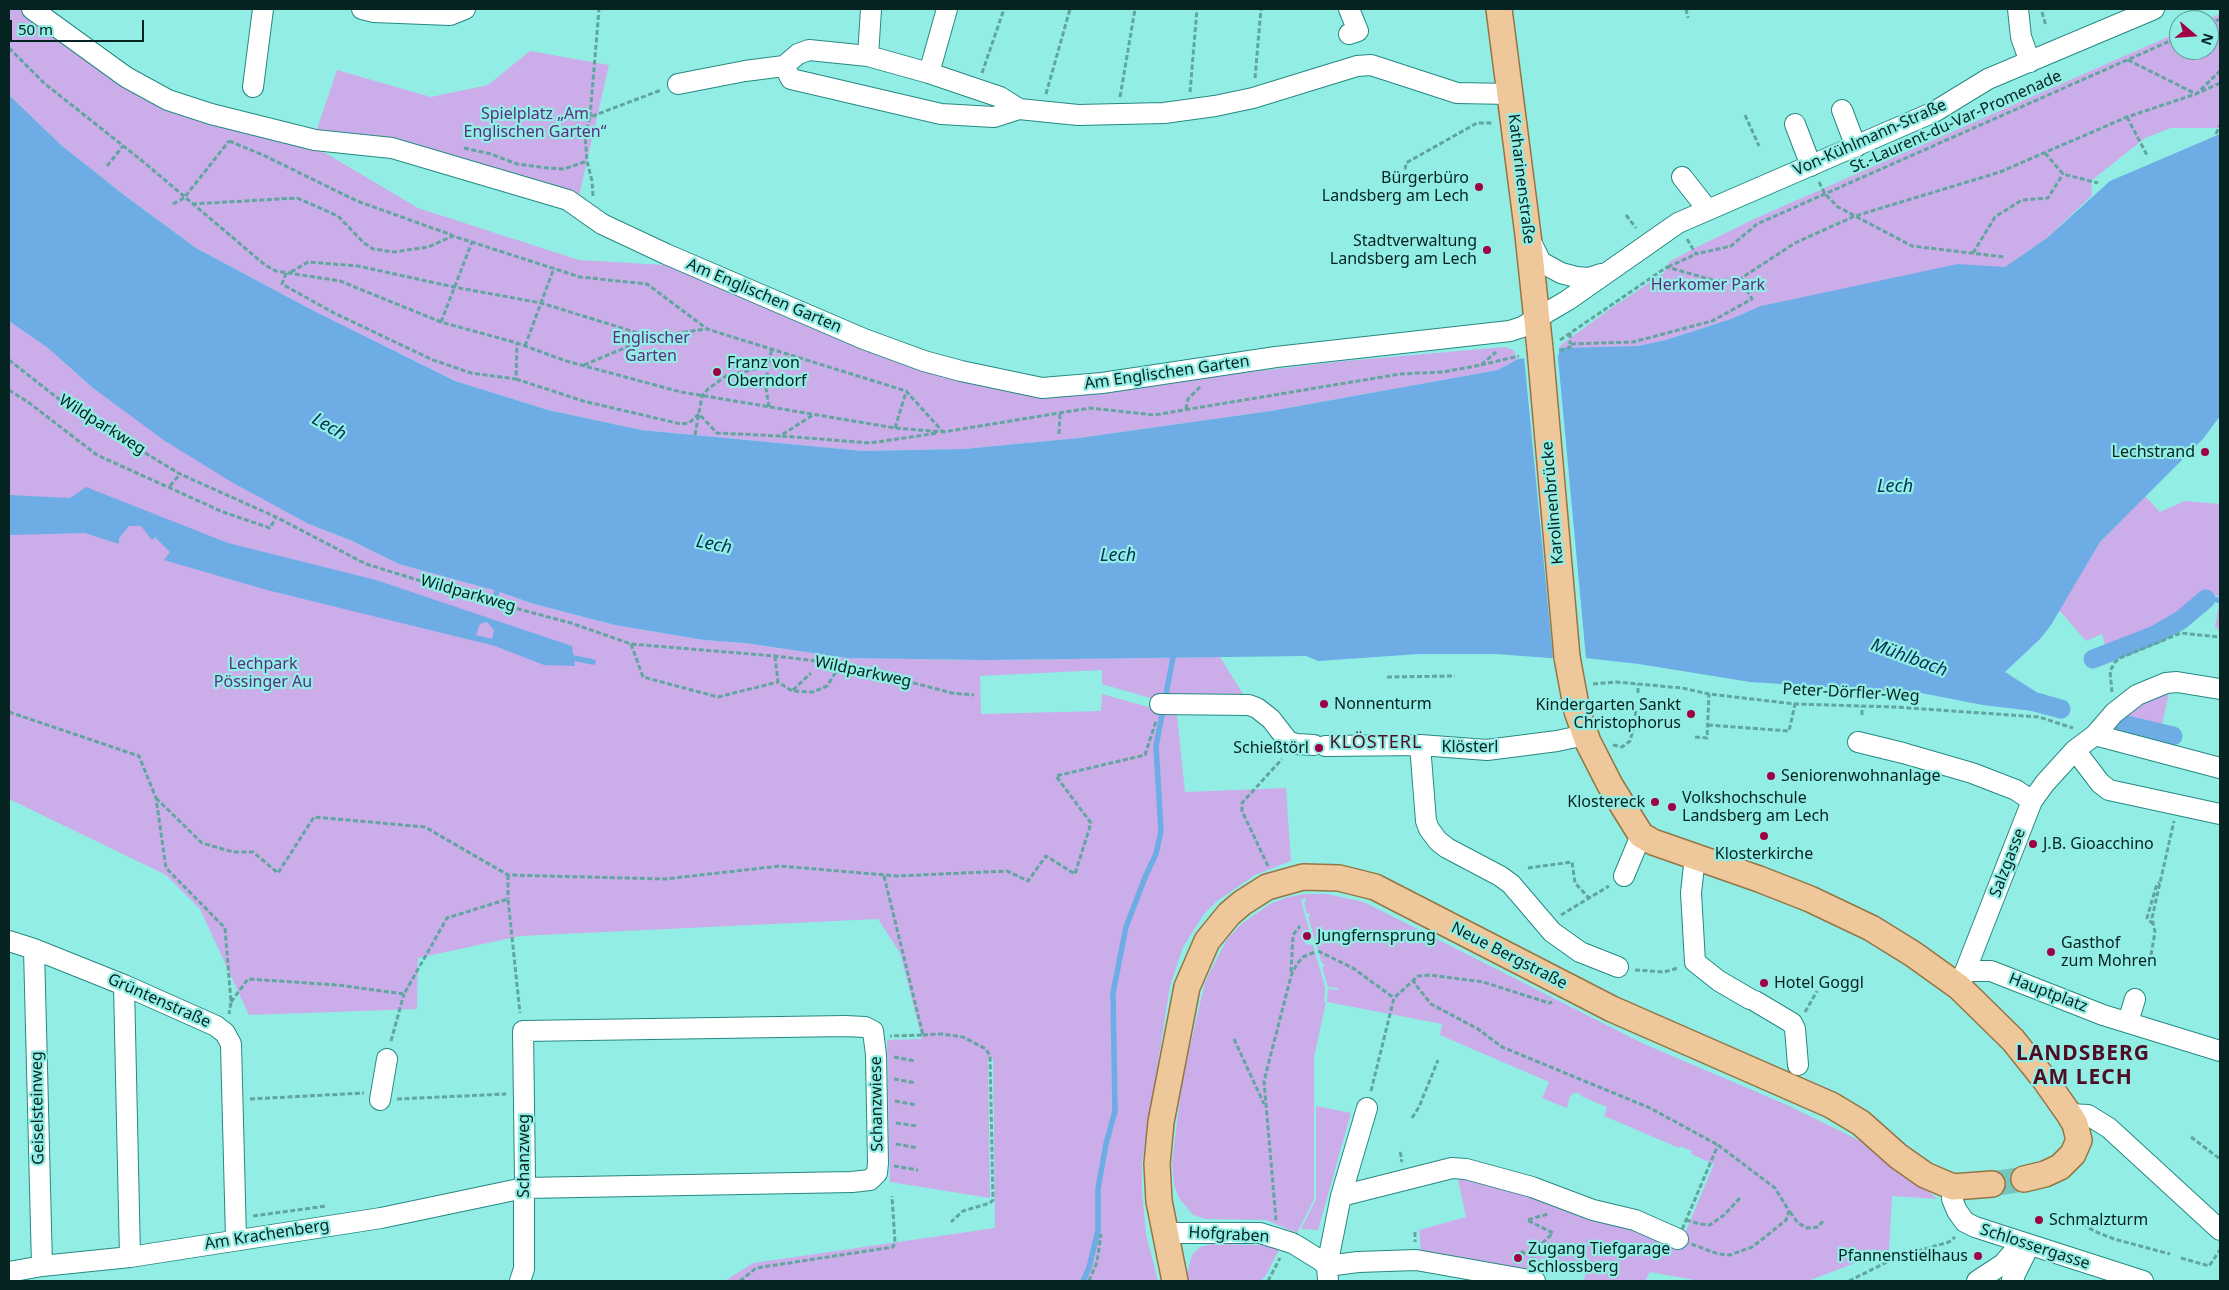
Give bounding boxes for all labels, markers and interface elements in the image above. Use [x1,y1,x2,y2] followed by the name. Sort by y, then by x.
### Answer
[12,10,146,42] scale bar
[2169,10,2219,60] north arrow
[18,19,53,39] text: 50 m
[2197,31,2219,48] text: N
[1847,67,2065,177] street label: St.-Laurent-du-Var-Promenade
[1790,96,1950,180] street label: Von-Kühlmann-Straße
[464,104,606,142] park label: Spielplatz „Am Englischen Garten“
[1503,113,1539,245] street label: Katharinenstraße
[1322,168,1469,206] place label: Bürgerbüro Landsberg am Lech
[1473,181,1485,193] marker: Bürgerbüro Landsberg am Lech
[1330,231,1477,269] place label: Stadtverwaltung Landsberg am Lech
[1481,244,1493,256] marker: Stadtverwaltung Landsberg am Lech
[684,255,844,337] street label: Am Englischen Garten
[1651,275,1765,295] park label: Herkomer Park
[612,328,690,366] park label: Englischer Garten
[1083,352,1251,394] street label: Am Englischen Garten
[727,353,806,391] place label: Franz von Oberndorf
[711,366,723,378] marker: Franz von Oberndorf
[55,391,149,459] street label: Wildparkweg
[308,409,350,445] water label: Lech
[1538,441,1568,565] street label: Karolinenbrücke
[2112,442,2195,462] place label: Lechstrand
[2199,446,2211,458] marker: Lechstrand
[1877,476,1913,498] water label: Lech
[694,531,734,559] water label: Lech
[1100,545,1136,567] water label: Lech
[418,571,518,617] street label: Wildparkweg
[1868,634,1950,682] water label: Mühlbach
[813,652,913,692] street label: Wildparkweg
[214,654,312,692] park label: Lechpark Pössinger Au
[1782,680,1920,706] street label: Peter-Dörfler-Weg
[1334,694,1432,714] place label: Nonnenturm
[1536,695,1681,733] place label: Kindergarten Sankt Christophorus
[1318,698,1330,710] marker: Nonnenturm
[1685,708,1697,720] marker: Kindergarten Sankt Christophorus
[1329,732,1423,754] district label: KLÖSTERL
[1442,737,1498,757] street label: Klösterl
[1233,738,1309,758] place label: Schießtörl
[1313,742,1325,754] marker: Schießtörl
[1781,766,1941,786] place label: Seniorenwohnanlage
[1765,770,1777,782] marker: Seniorenwohnanlage
[1682,788,1829,826] place label: Volkshochschule Landsberg am Lech
[1567,792,1645,812] place label: Klostereck
[1649,796,1661,808] marker: Klostereck
[1666,801,1678,813] marker: Volkshochschule Landsberg am Lech
[1986,826,2030,900] street label: Salzgasse
[1758,830,1770,842] marker: Klosterkirche
[2043,834,2154,854] place label: J.B. Gioacchino
[2027,838,2039,850] marker: J.B. Gioacchino
[1715,844,1813,864] place label: Klosterkirche
[1448,918,1570,994] street label: Neue Bergstraße
[1317,926,1436,946] place label: Jungfernsprung
[1301,930,1313,942] marker: Jungfernsprung
[2061,933,2157,971] place label: Gasthof zum Mohren
[2045,946,2057,958] marker: Gasthof zum Mohren
[2006,969,2090,1017] street label: Hauptplatz
[105,970,213,1032] street label: Grüntenstraße
[1774,973,1864,993] place label: Hotel Goggl
[1758,977,1770,989] marker: Hotel Goggl
[2015,1041,2151,1091] district label: LANDSBERG AM LECH
[27,1051,49,1165] street label: Geiselsteinweg
[867,1056,887,1152] street label: Schanzwiese
[514,1114,534,1198] street label: Schanzweg
[2049,1210,2148,1230] place label: Schmalzturm
[2033,1214,2045,1226] marker: Schmalzturm
[203,1216,331,1254] street label: Am Krachenberg
[1978,1220,2092,1274] street label: Schlossergasse
[1188,1223,1270,1247] street label: Hofgraben
[1528,1239,1670,1277] place label: Zugang Tiefgarage Schlossberg
[1838,1246,1968,1266] place label: Pfannenstielhaus
[1972,1250,1984,1262] marker: Pfannenstielhaus
[1512,1252,1524,1264] marker: Zugang Tiefgarage Schlossberg

